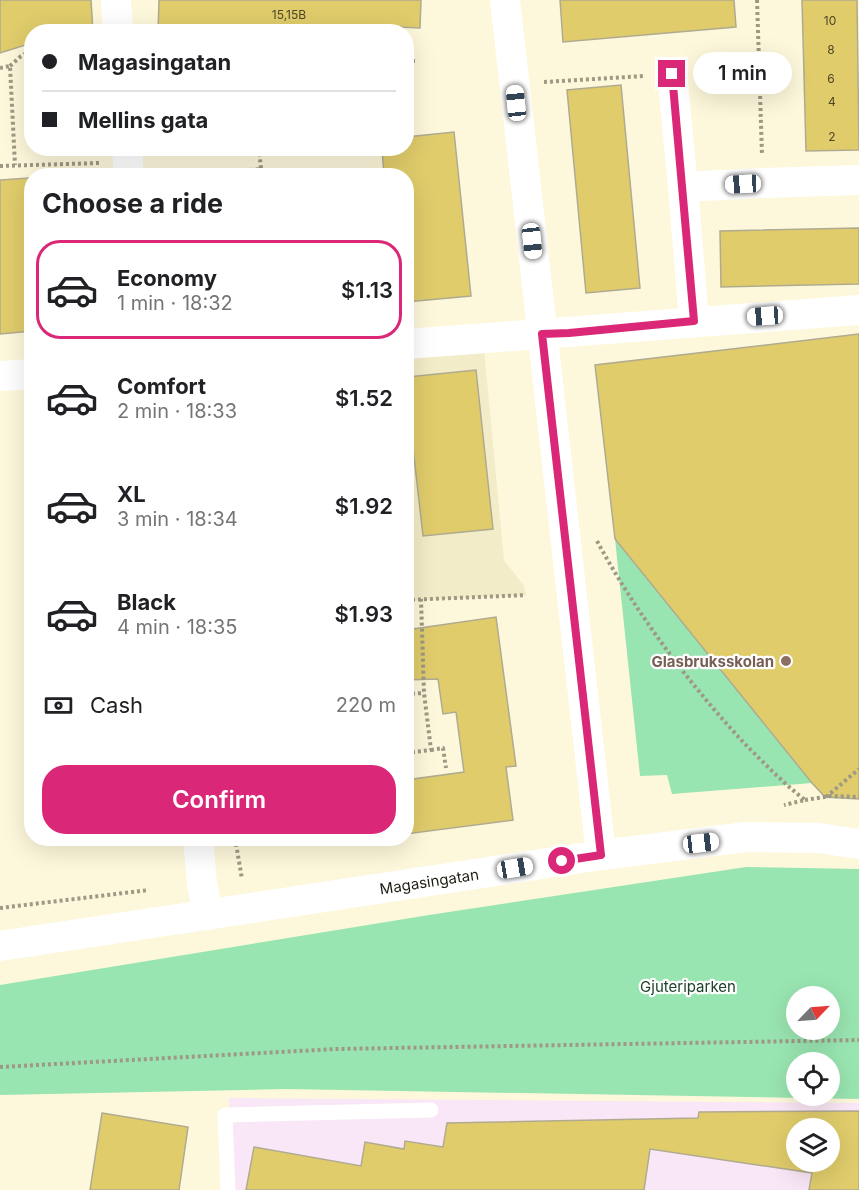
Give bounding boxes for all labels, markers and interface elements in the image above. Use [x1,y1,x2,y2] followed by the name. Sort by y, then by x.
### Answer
[272,7,306,22] house number: 15,15B
[824,13,836,28] house number: 10
[827,42,835,57] house number: 8
[78,49,231,75] text: Magasingatan
[693,53,792,95] callout: 1 min
[658,60,685,87] route end
[718,61,767,85] text: 1 min
[827,71,835,86] house number: 6
[505,84,527,122] car
[828,94,836,109] house number: 4
[78,107,208,133] text: Mellins gata
[828,129,836,144] house number: 2
[725,174,761,194] car
[42,187,223,220] text: Choose a ride
[521,222,543,260] car
[45,263,99,317] icon: car
[117,265,217,291] text: Economy
[341,277,393,303] text: $1.13
[117,291,233,315] text: 1 min · 18:32
[746,306,784,326] car
[45,371,99,425] icon: car
[117,373,206,399] text: Comfort
[335,385,393,411] text: $1.52
[117,399,237,423] text: 2 min · 18:33
[45,479,99,533] icon: car
[117,481,146,507] text: XL
[335,493,393,519] text: $1.92
[117,507,238,531] text: 3 min · 18:34
[45,587,99,641] icon: car
[117,589,176,615] text: Black
[335,601,393,627] text: $1.93
[117,615,238,639] text: 4 min · 18:35
[651,652,774,671] place label: Glasbruksskolan
[779,654,793,668] marker: Glasbruksskolan
[42,689,75,722] icon: cash
[90,692,143,718] text: Cash
[336,693,396,717] text: 220 m
[42,765,396,834] button: Confirm
[682,832,720,854] car
[548,847,575,874] route start
[496,856,534,880] car
[378,864,480,898] street label: Magasingatan
[640,977,736,996] park label: Gjuteriparken
[786,986,840,1040] north arrow
[786,986,840,1172] map controls
[786,1052,840,1106] button: locate
[786,1118,840,1172] button: layers

